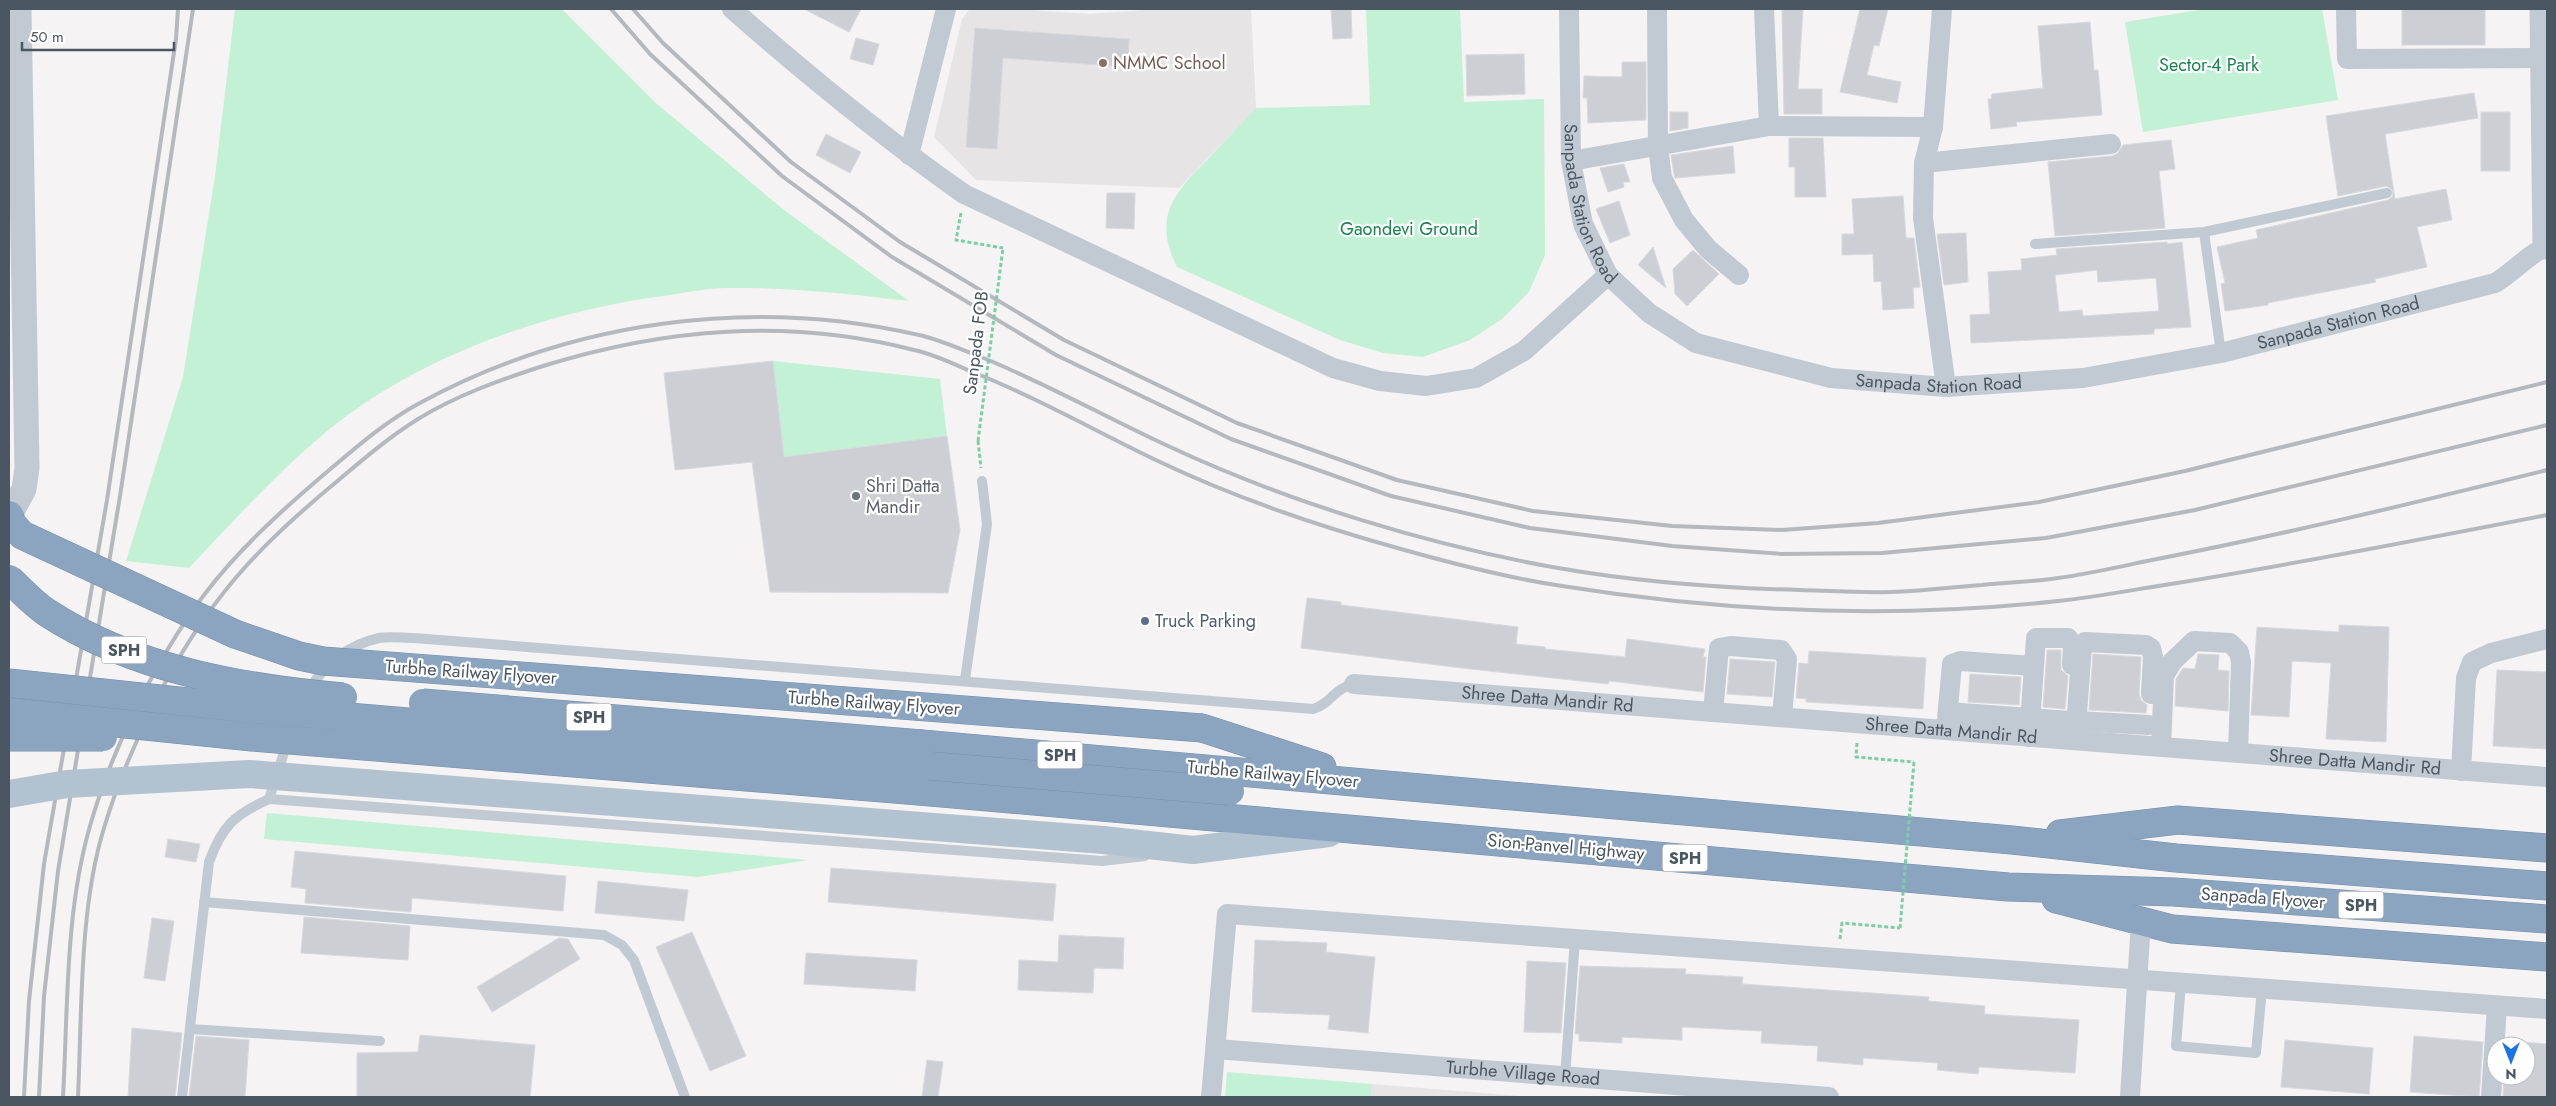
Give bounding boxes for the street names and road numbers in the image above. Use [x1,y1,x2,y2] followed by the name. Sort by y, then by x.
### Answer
[1558,123,1623,290] street label: Sanpada Station Road
[957,290,995,396] street label: Sanpada FOB
[2254,290,2422,356] street label: Sanpada Station Road
[1854,367,2023,400] street label: Sanpada Station Road
[102,636,146,664] road number: SPH
[384,653,559,691] street label: Turbhe Railway Flyover
[1460,679,1634,719] street label: Shree Datta Mandir Rd
[787,684,962,722] street label: Turbhe Railway Flyover
[566,704,612,730] road number: SPH
[1864,711,2038,750] street label: Shree Datta Mandir Rd
[1038,742,1082,768] road number: SPH
[2268,742,2442,782] street label: Shree Datta Mandir Rd
[1186,754,1361,795] street label: Turbhe Railway Flyover
[1487,827,1646,867] street label: Sion-Panvel Highway
[1662,844,1708,871] road number: SPH
[2200,881,2327,915] street label: Sanpada Flyover
[2338,892,2384,918] road number: SPH
[1445,1054,1601,1092] street label: Turbhe Village Road

